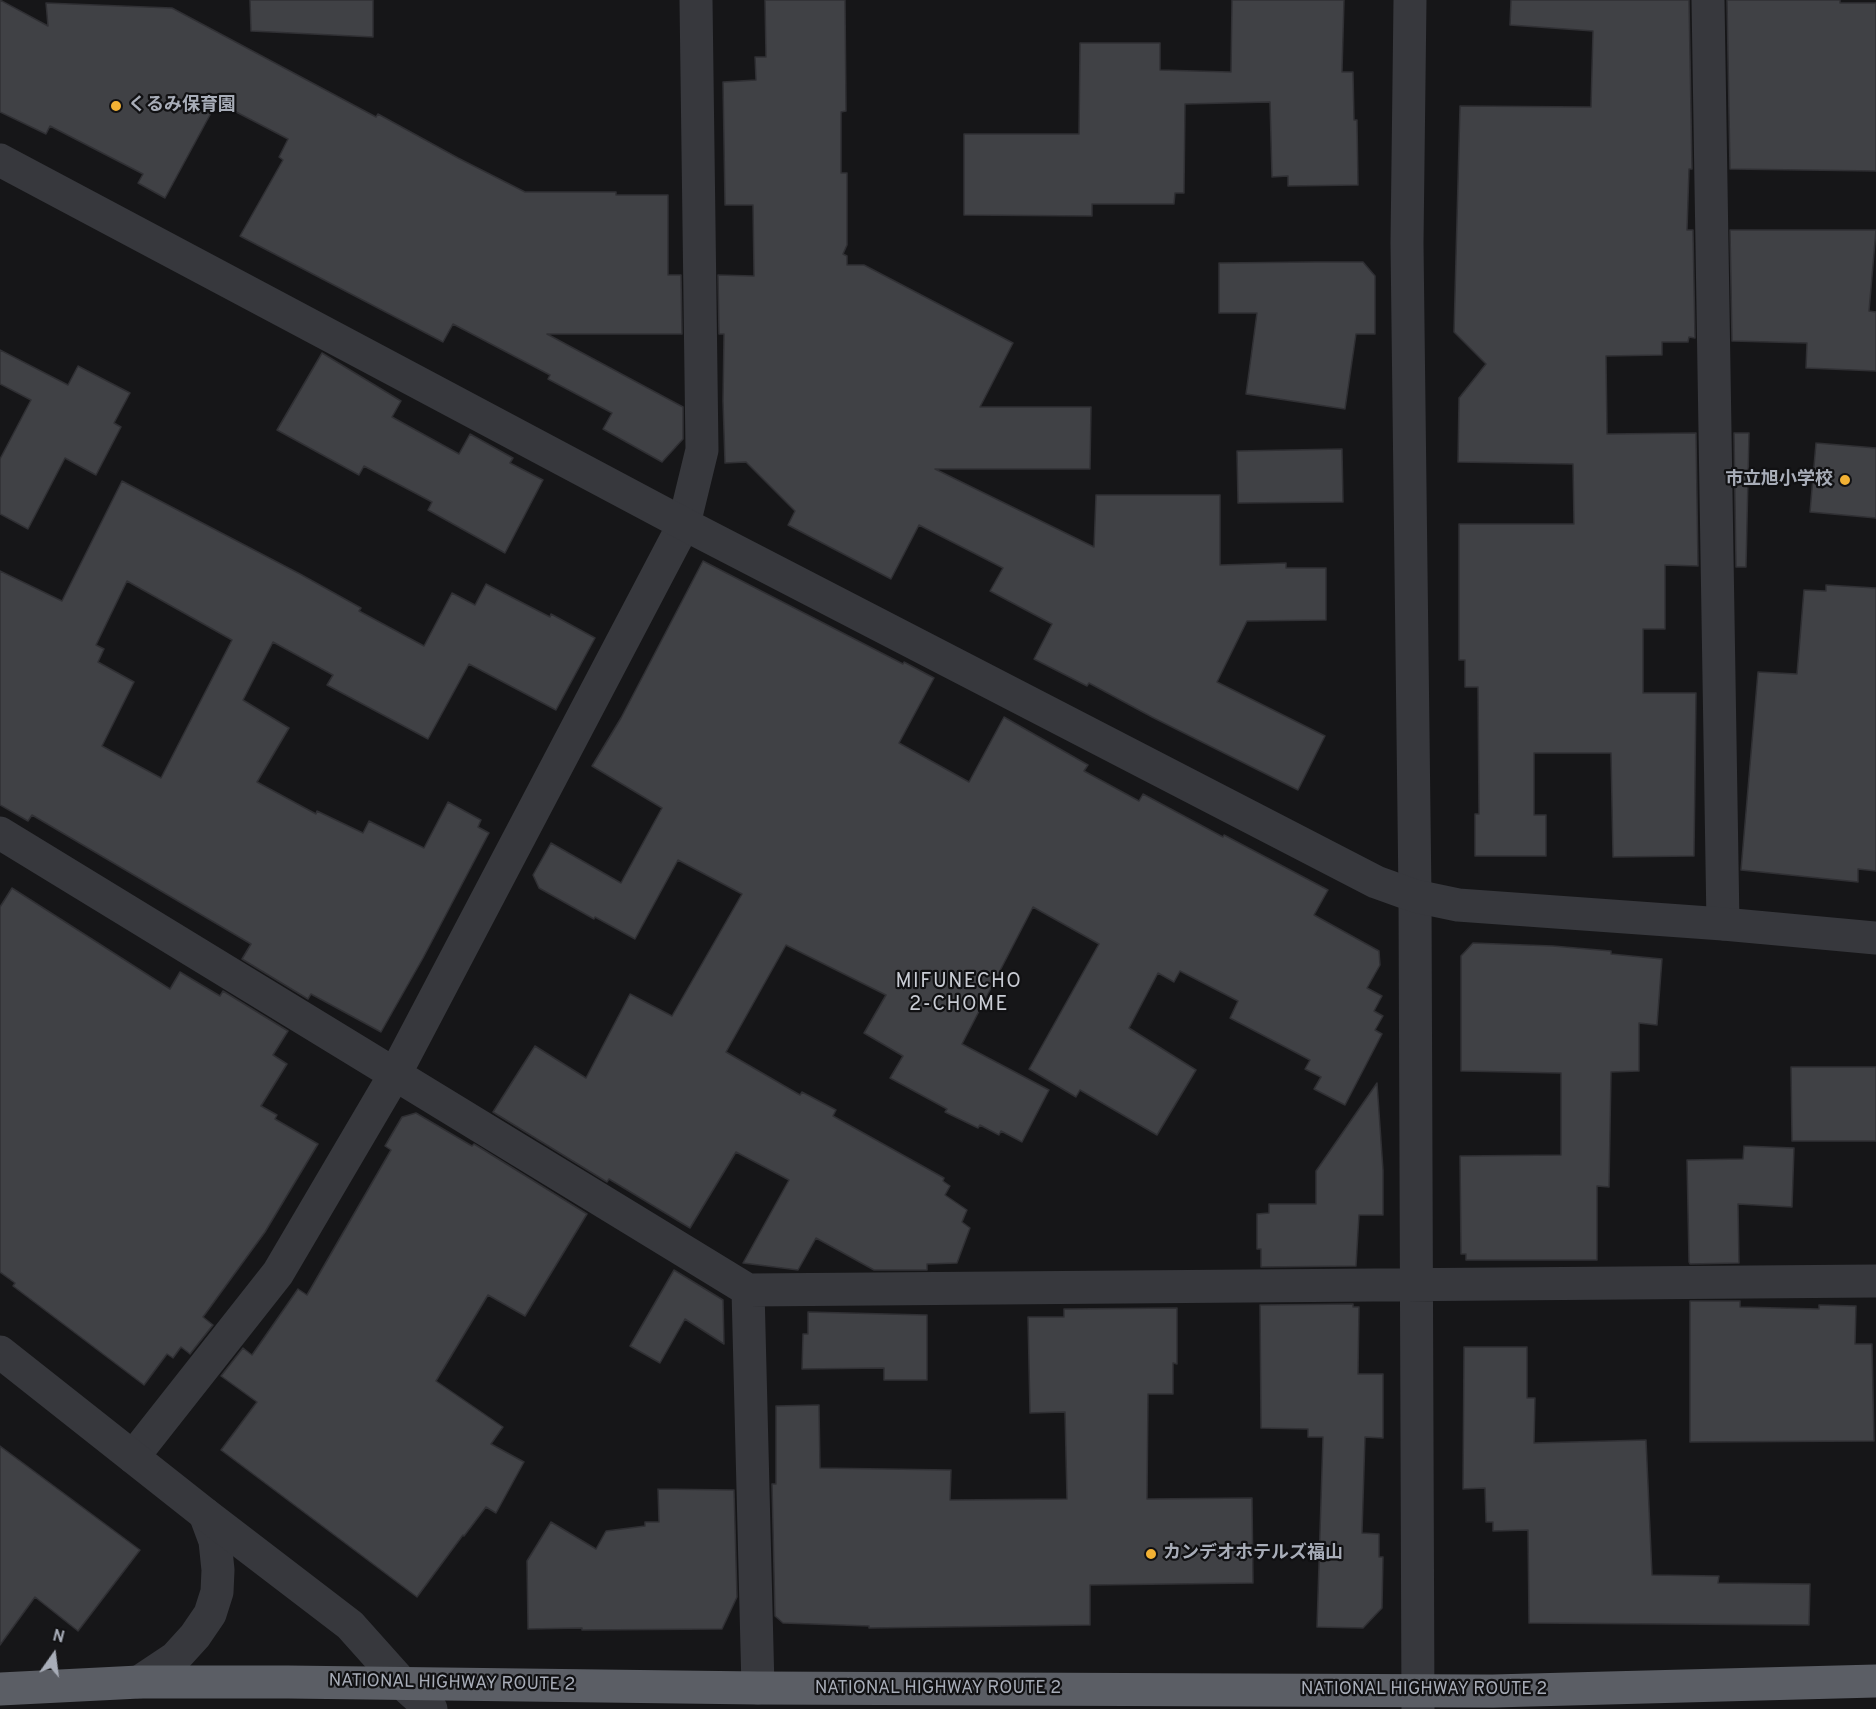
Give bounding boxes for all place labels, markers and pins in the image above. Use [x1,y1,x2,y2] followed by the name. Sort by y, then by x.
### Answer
[128,95,236,117] place label: くるみ保育園
[109,99,123,113] marker: くるみ保育園
[1725,469,1833,491] place label: 市立旭小学校
[1838,473,1852,487] marker: 市立旭小学校
[1163,1543,1343,1565] place label: カンデオホテルズ福山
[1144,1547,1158,1561] marker: カンデオホテルズ福山

